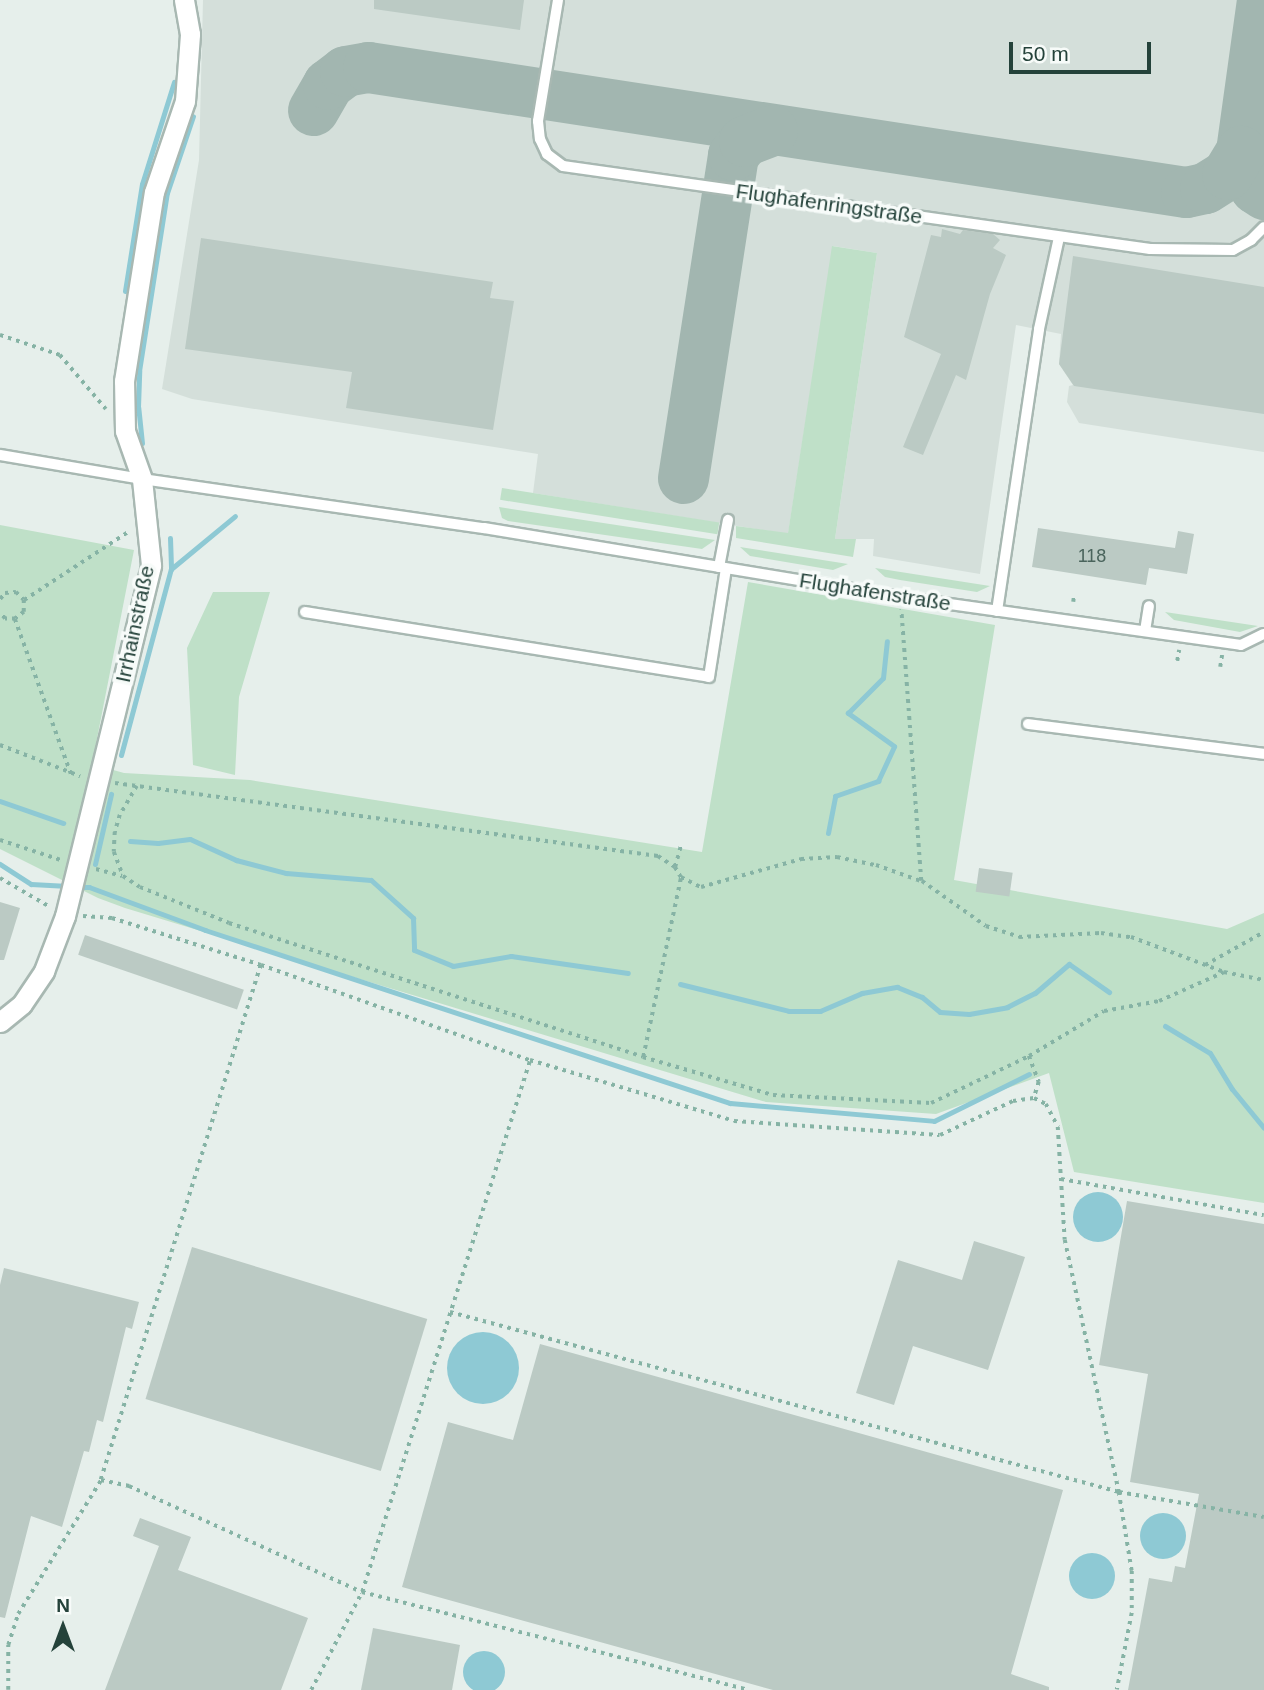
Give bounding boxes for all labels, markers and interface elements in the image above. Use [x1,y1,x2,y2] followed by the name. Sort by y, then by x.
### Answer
[1012,28,1154,72] scale bar
[1022,42,1069,65] text: 50 m
[734,178,924,230] street label: Flughafenringstraße
[1078,545,1106,567] house number: 118
[110,563,160,685] street label: Irrhainstraße
[798,568,952,616] street label: Flughafenstraße
[28,1592,98,1662] north arrow
[56,1595,70,1616] text: N

